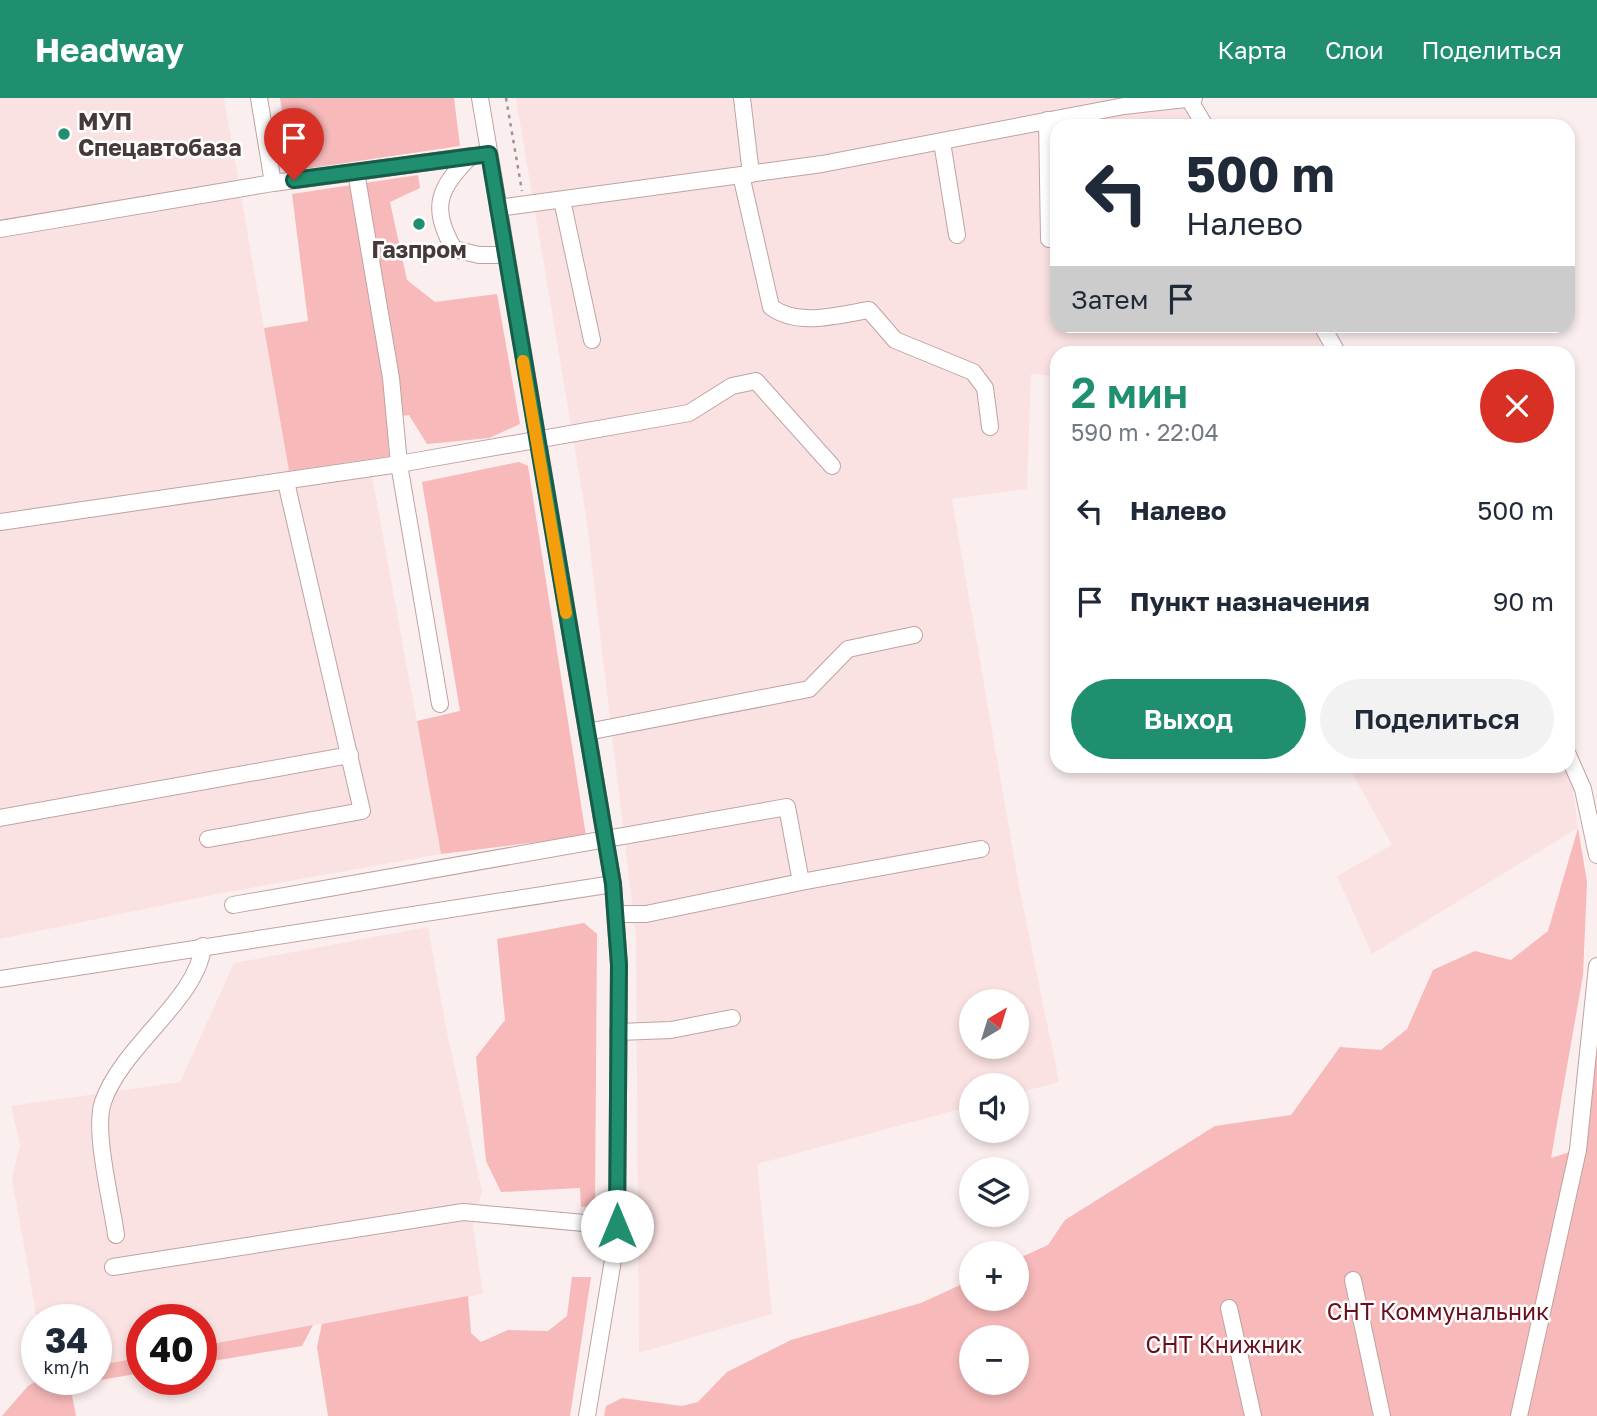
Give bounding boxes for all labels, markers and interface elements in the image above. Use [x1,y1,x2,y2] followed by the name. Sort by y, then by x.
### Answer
[35,30,184,69] text: Headway
[1217,35,1287,64] text: Карта
[1325,35,1384,64] text: Слои
[1422,35,1562,64] text: Поделиться
[78,107,242,161] place label: МУП Спецавтобаза
[264,108,324,180] pin
[275,119,313,157] icon: arrive
[56,126,72,142] marker: МУП Спецавтобаза
[1186,144,1335,203] text: 500 m
[1071,147,1162,238] icon: left
[1186,204,1303,242] text: Налево
[411,216,427,232] marker: Газпром
[371,235,467,263] place label: Газпром
[1162,280,1200,318] icon: arrive
[1071,284,1148,315] text: Затем
[1071,367,1188,417] text: 2 мин
[1480,369,1554,443] button: close
[1071,418,1219,446] text: 590 m · 22:04
[1071,492,1109,530] icon: left
[1130,495,1226,526] text: Налево
[1477,495,1554,526] text: 500 m
[1071,583,1109,621] icon: arrive
[1130,586,1370,617] text: Пункт назначения
[1493,586,1554,617] text: 90 m
[1071,679,1306,759] button: Выход
[1320,679,1554,759] button: Поделиться
[959,989,1029,1059] north arrow
[959,989,1029,1395] map controls
[959,1073,1029,1143] button: sound
[959,1157,1029,1227] button: layers
[580,1189,654,1263] position arrow
[959,1241,1029,1311] button: +
[1327,1297,1549,1325] park label: СНТ Коммунальник
[126,1304,217,1395] speed limit sign: 40
[45,1319,88,1361] text: 34
[959,1325,1029,1395] button: −
[1146,1330,1302,1358] park label: СНТ Книжник
[44,1356,89,1378] text: km/h

